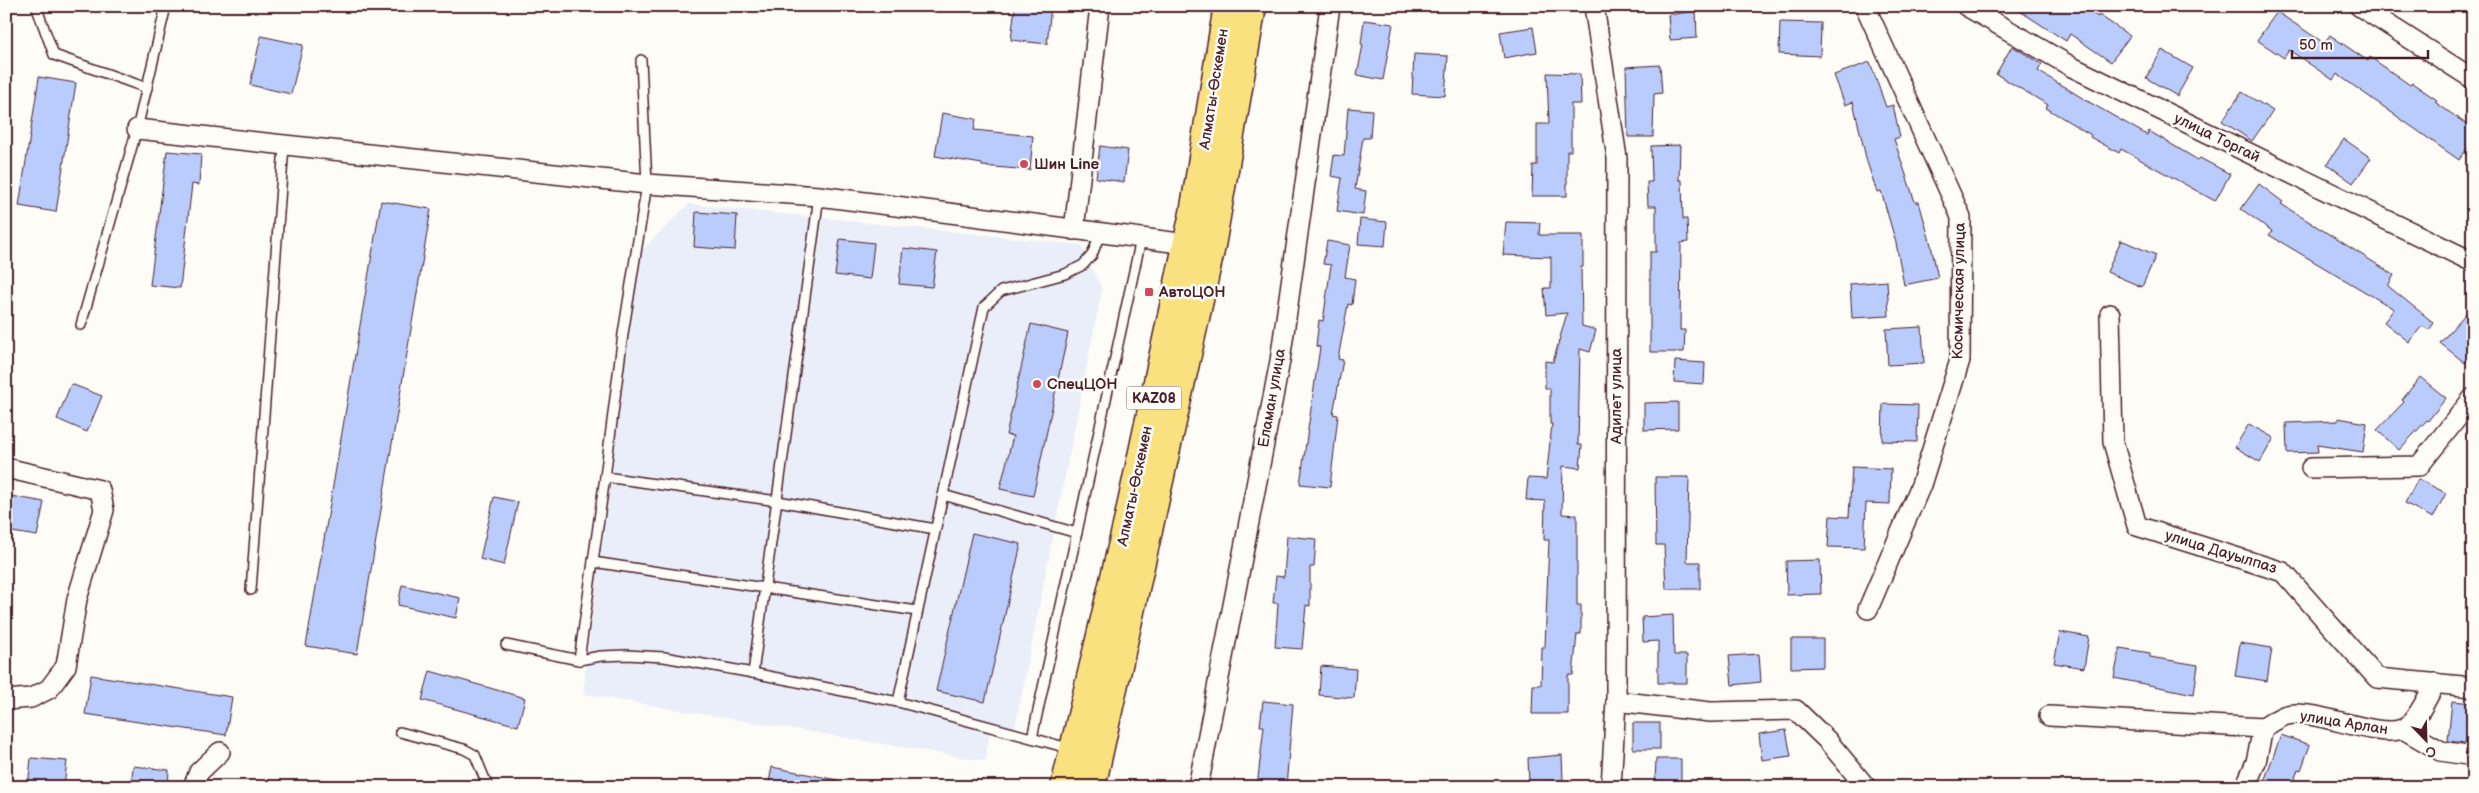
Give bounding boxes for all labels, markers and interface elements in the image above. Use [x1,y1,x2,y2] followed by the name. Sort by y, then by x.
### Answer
[1195,27,1233,152] street label: Алматы-Өскемен
[2292,28,2428,60] scale bar
[2299,36,2333,55] text: 50 m
[2171,109,2263,167] street label: улица Торгай
[1034,155,1100,174] place label: Шин Line
[1018,158,1030,170] marker: Шин Line
[1948,222,1970,360] street label: Космическая улица
[1158,283,1226,302] place label: АвтоЦОН
[1143,286,1155,298] marker: АвтоЦОН
[1254,347,1290,449] street label: Еламан улица
[1607,348,1626,445] street label: Адилет улица
[1047,375,1118,394] place label: СпецЦОН
[1031,378,1043,390] marker: СпецЦОН
[1126,386,1182,409] road number: KAZ08
[1113,424,1157,549] street label: Алматы-Өскемен
[2163,526,2279,578] street label: улица Дауылпаз
[2299,707,2389,739] street label: улица Арлан
[2402,716,2452,766] north arrow
[2423,742,2439,761] text: С

